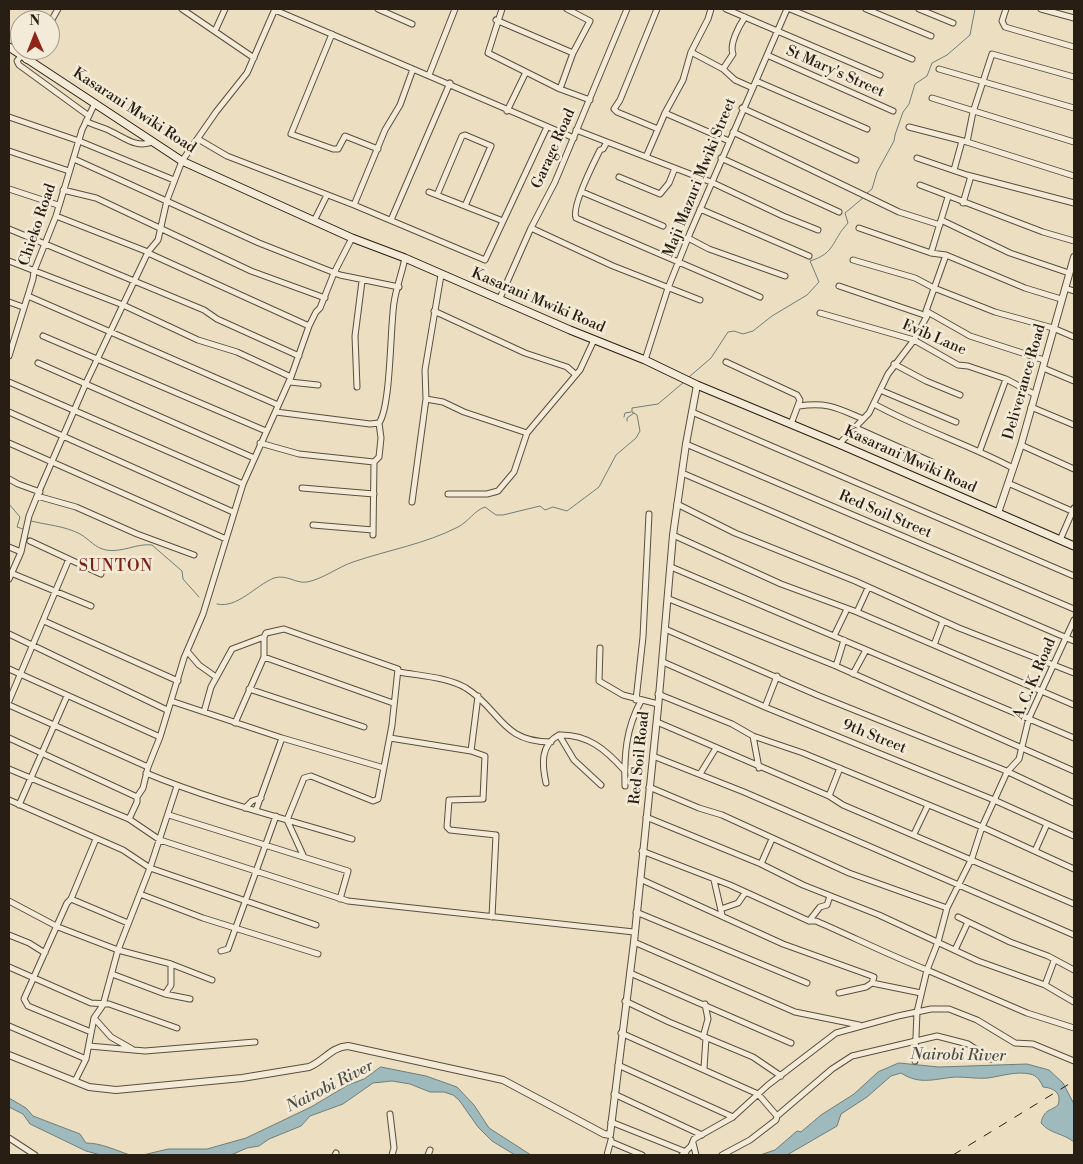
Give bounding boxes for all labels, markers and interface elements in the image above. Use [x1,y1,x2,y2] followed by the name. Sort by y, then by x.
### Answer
[10,10,60,60] north arrow
[29,12,40,30] text: N
[783,42,887,102] street label: St Mary's Street
[69,64,199,158] street label: Kasarani Mwiki Road
[660,96,740,260] street label: Maji Mazuri Mwiki Street
[528,106,580,192] street label: Garage Road
[16,182,60,268] street label: Chieko Road
[468,265,608,337] street label: Kasarani Mwiki Road
[899,316,969,360] street label: Evib Lane
[1000,322,1050,442] street label: Deliverance Road
[841,423,979,497] street label: Kasarani Mwiki Road
[836,487,934,543] street label: Red Soil Street
[78,557,154,577] district label: SUNTON
[1010,636,1060,722] street label: A. C. K. Road
[626,710,654,806] street label: Red Soil Road
[839,716,909,758] street label: 9th Street
[910,1046,1006,1066] water label: Nairobi River
[283,1057,377,1117] water label: Nairobi River

